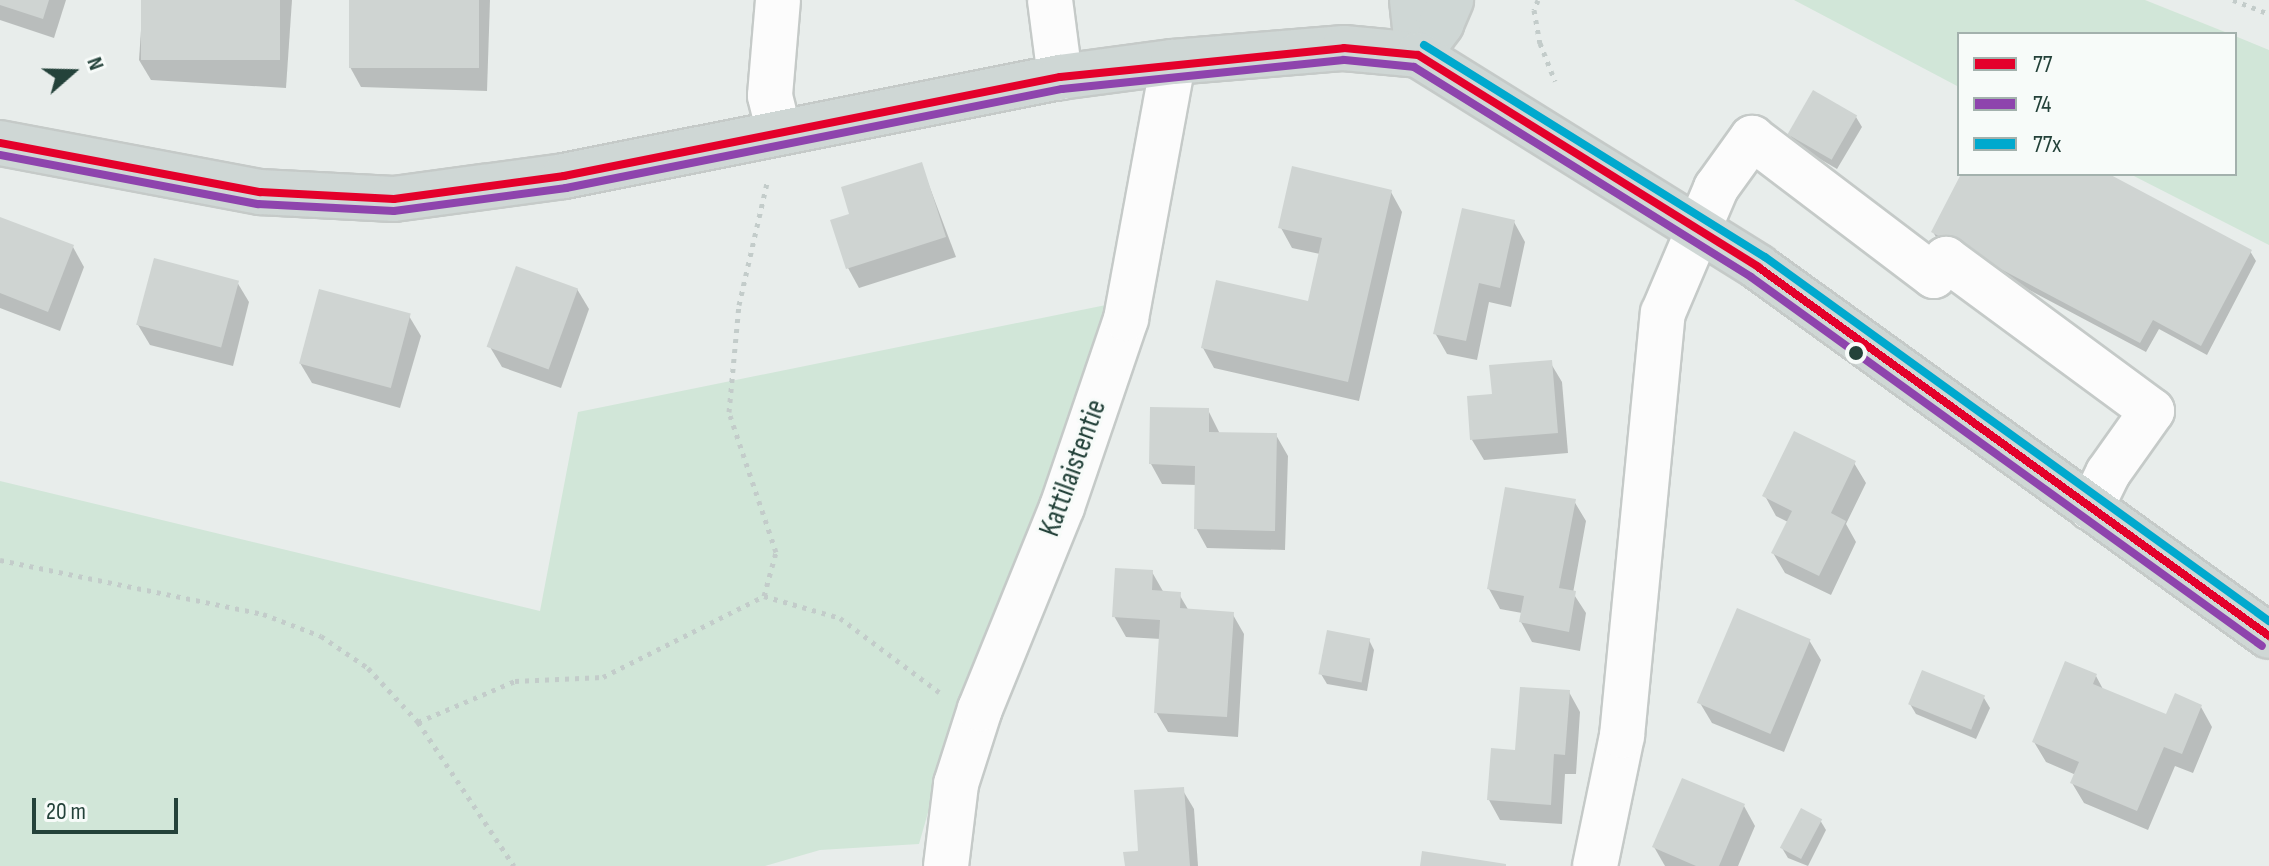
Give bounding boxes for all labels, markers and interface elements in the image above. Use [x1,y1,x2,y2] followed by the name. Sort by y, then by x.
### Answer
[32,32,112,112] north arrow
[1957,32,2237,176] legend
[2033,50,2052,79] text: 77
[80,53,110,74] text: N
[2033,90,2051,119] text: 74
[2033,130,2061,159] text: 77x
[1848,345,1864,361] unlabelled marker
[1032,395,1114,541] street label: Kattilaistentie
[36,782,182,832] scale bar
[46,797,86,826] text: 20 m

